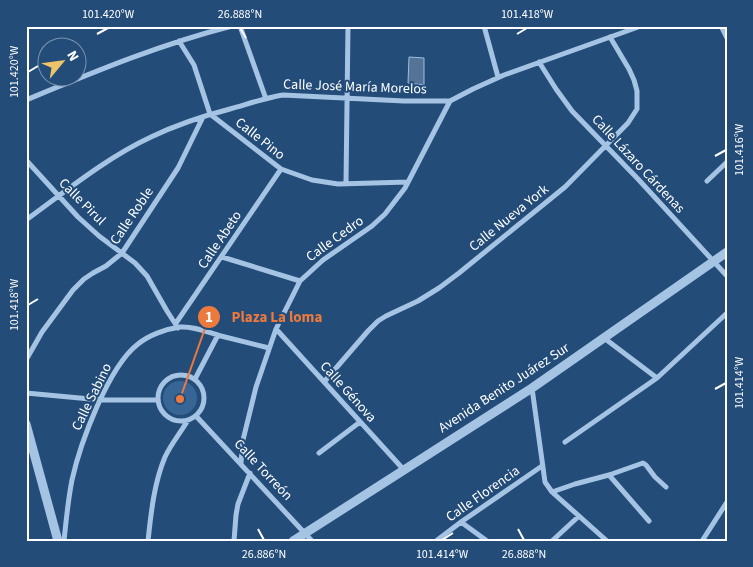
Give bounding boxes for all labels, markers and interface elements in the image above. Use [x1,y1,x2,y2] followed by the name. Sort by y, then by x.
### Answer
[82,6,135,23] text: 101.420°W
[218,6,262,23] text: 26.888°N
[501,6,554,23] text: 101.418°W
[38,38,88,88] north arrow
[6,45,23,98] text: 101.420°W
[61,47,83,65] text: N
[283,74,427,100] street label: Calle José María Morelos
[587,110,689,218] street label: Calle Lázaro Cárdenas
[231,113,289,165] street label: Calle Pino
[731,123,748,176] text: 101.416°W
[54,174,110,230] street label: Calle Pirul
[465,180,553,256] street label: Calle Nueva York
[105,183,159,249] street label: Calle Roble
[193,207,247,273] street label: Calle Abeto
[302,211,368,267] street label: Calle Cedro
[6,278,23,331] text: 101.418°W
[197,302,333,332] callout: Plaza La loma
[205,307,213,328] text: 1
[232,307,322,328] text: Plaza La loma
[435,338,574,438] street label: Avenida Benito Juárez Sur
[731,356,748,409] text: 101.414°W
[315,357,381,427] street label: Calle Génova
[67,360,117,434] street label: Calle Sabino
[229,435,297,505] street label: Calle Torreón
[442,461,524,527] street label: Calle Florencia
[242,546,286,563] text: 26.886°N
[416,546,469,563] text: 101.414°W
[502,546,546,563] text: 26.888°N

